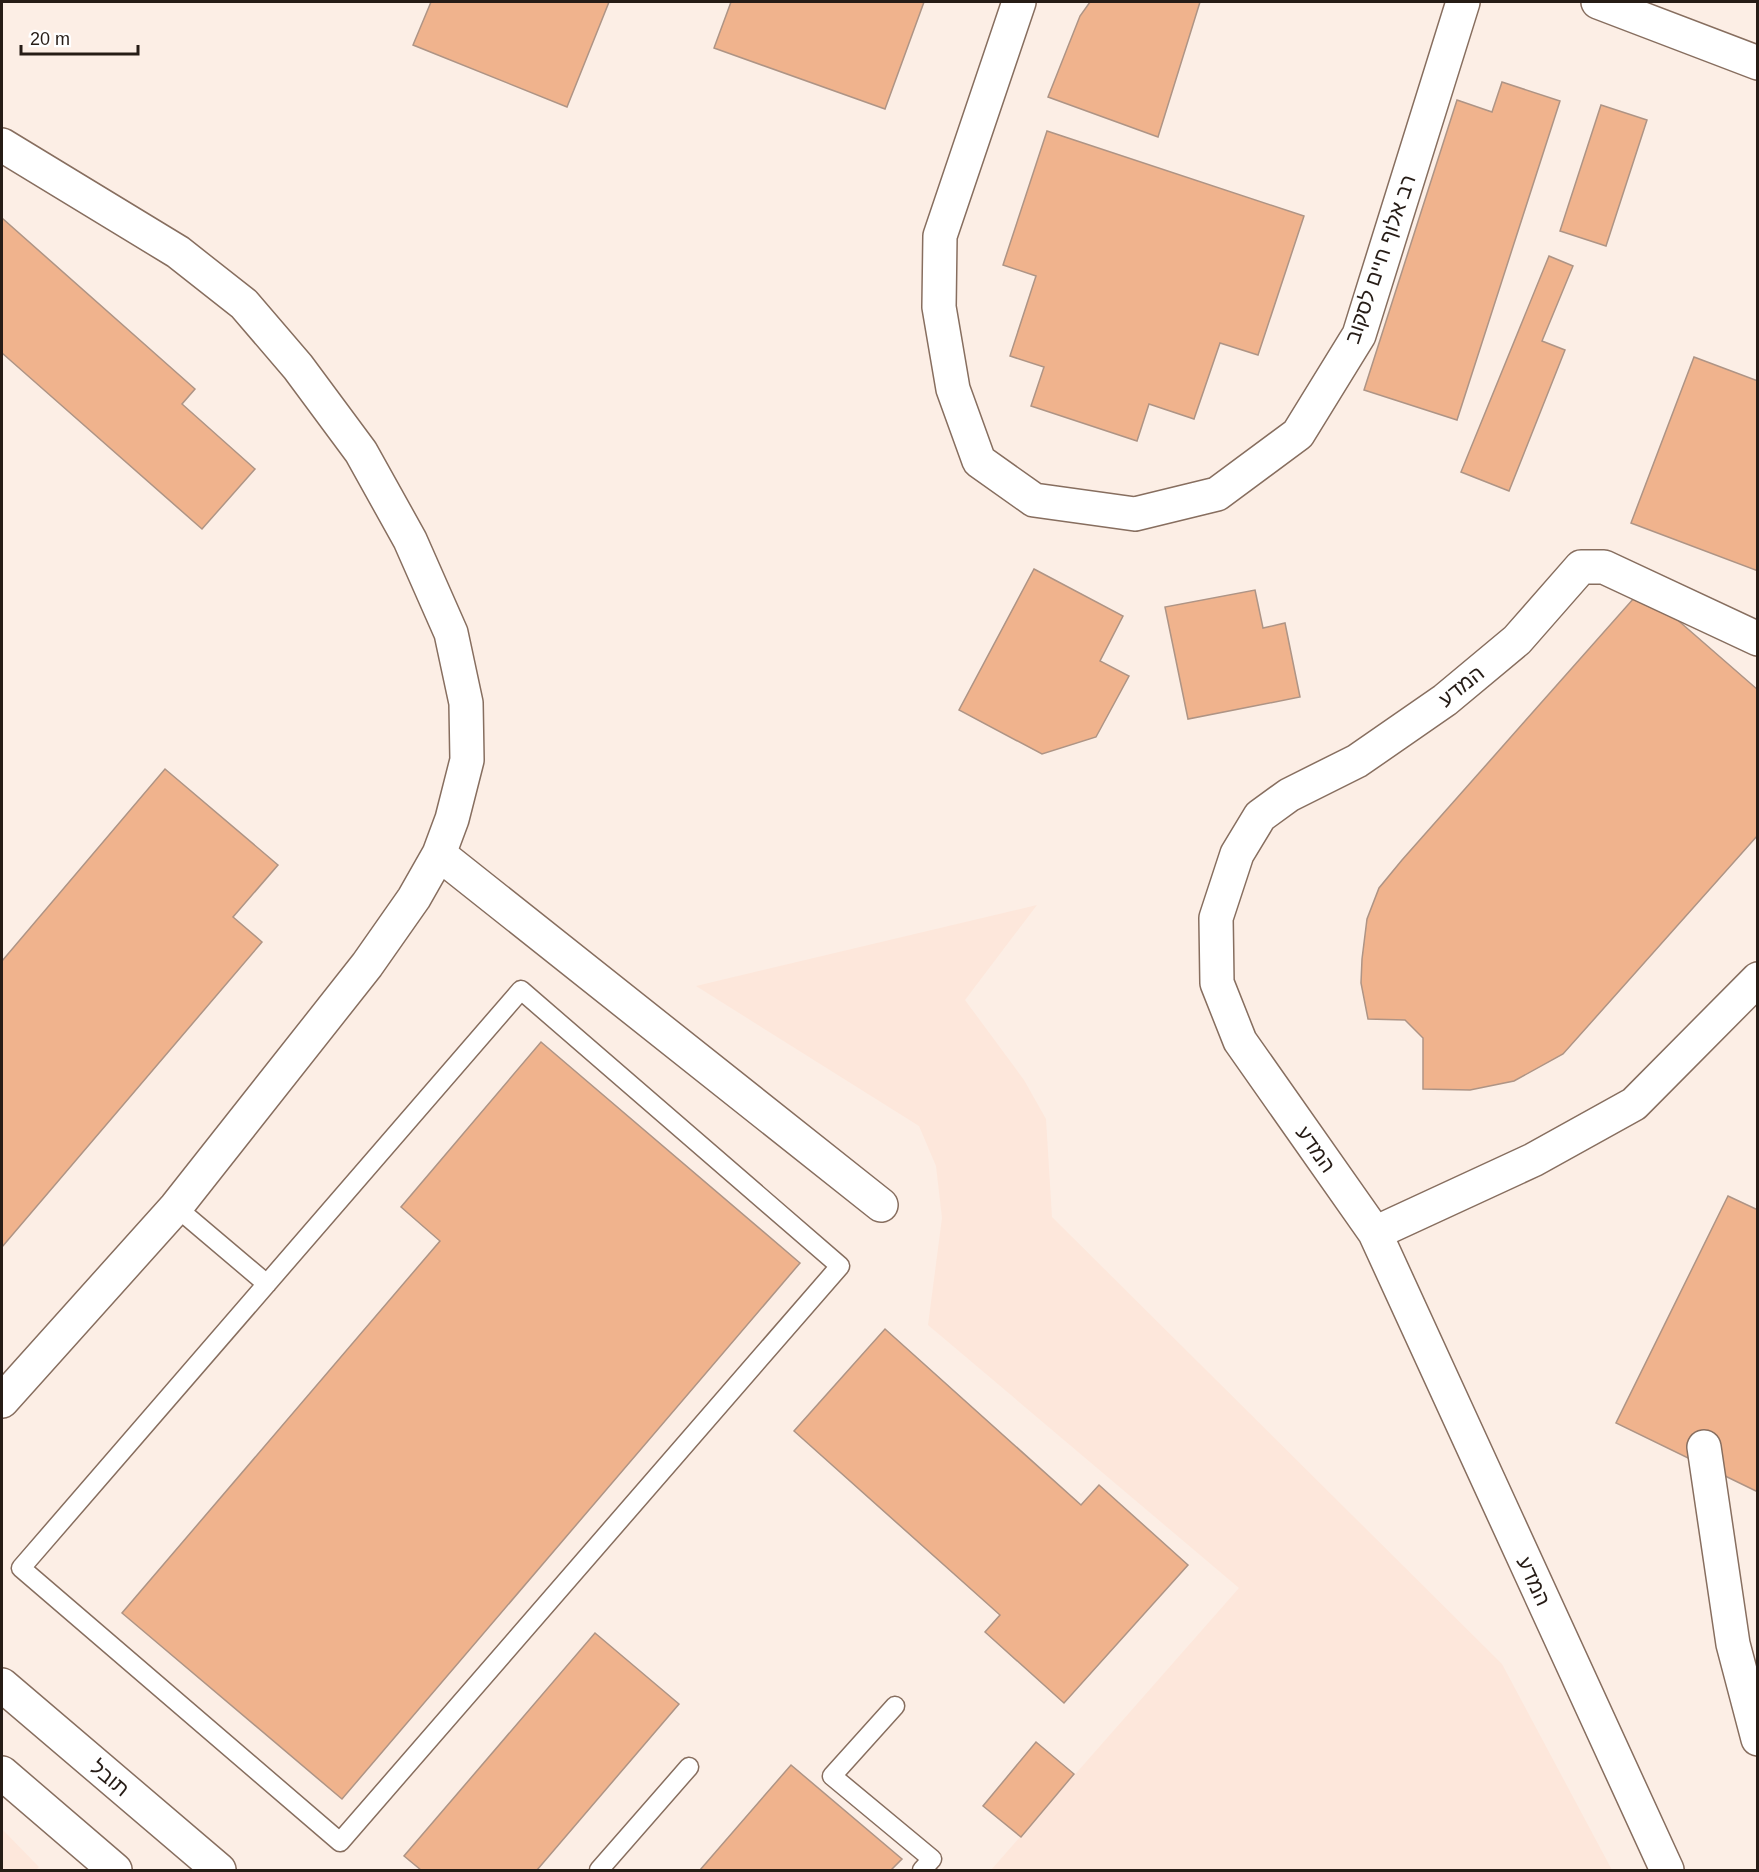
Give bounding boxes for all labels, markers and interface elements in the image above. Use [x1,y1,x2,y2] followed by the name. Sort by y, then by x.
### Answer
[21,18,138,56] scale bar
[30,29,70,49] text: 20 m
[1340,172,1420,346] street label: רב אלוף חיים לסקוב
[1434,661,1488,711] street label: המדע
[1292,1121,1340,1177] street label: המדע
[1513,1553,1555,1609] street label: המדע
[86,1755,134,1801] street label: תובל

